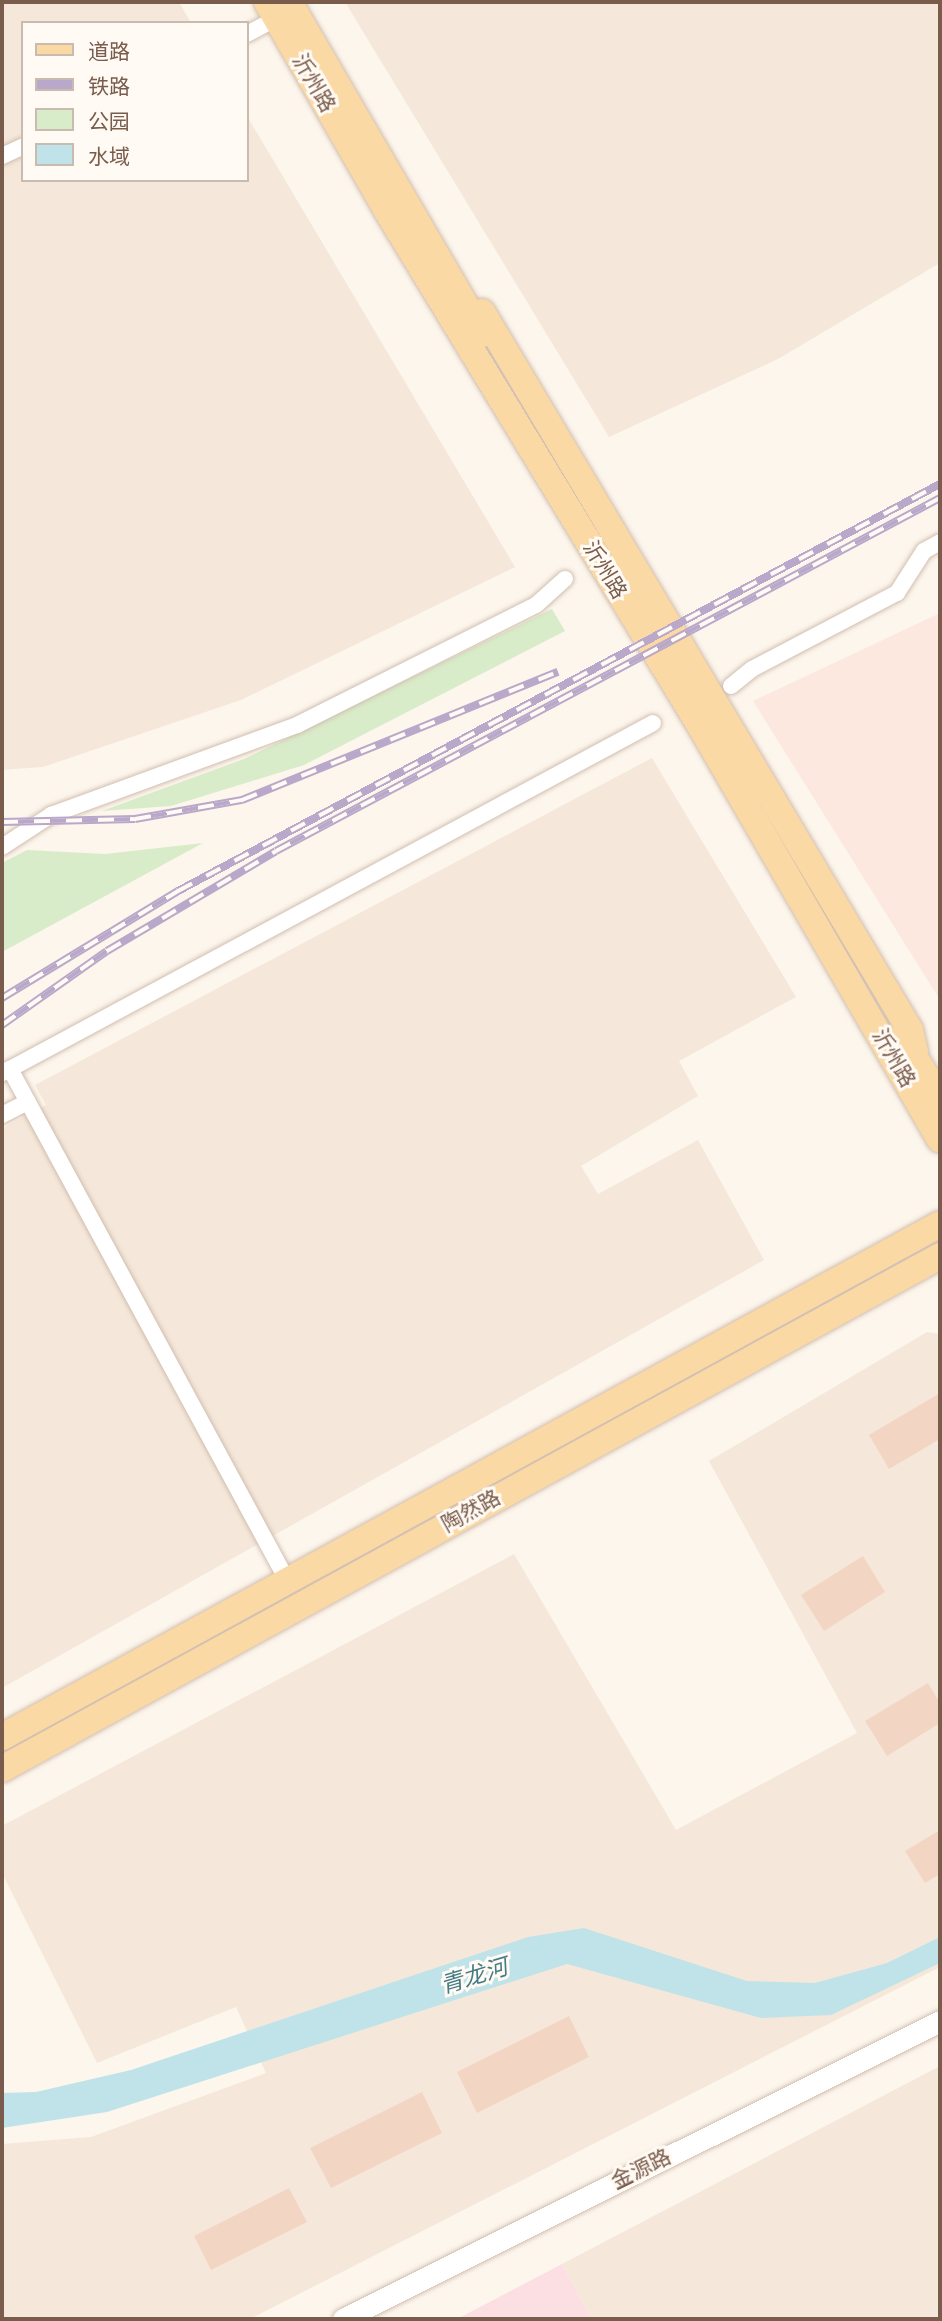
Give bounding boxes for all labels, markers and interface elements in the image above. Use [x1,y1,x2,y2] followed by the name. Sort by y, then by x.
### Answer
[21,21,248,182] legend
[88,39,130,64] text: 道路
[287,49,341,117] street label: 沂州路
[88,74,130,99] text: 铁路
[88,109,130,134] text: 公园
[88,144,130,169] text: 水域
[578,537,632,603] street label: 沂州路
[867,1024,921,1092] street label: 沂州路
[437,1485,505,1537] street label: 陶然路
[437,1953,511,1999] water label: 青龙河
[607,2144,675,2194] street label: 金源路

